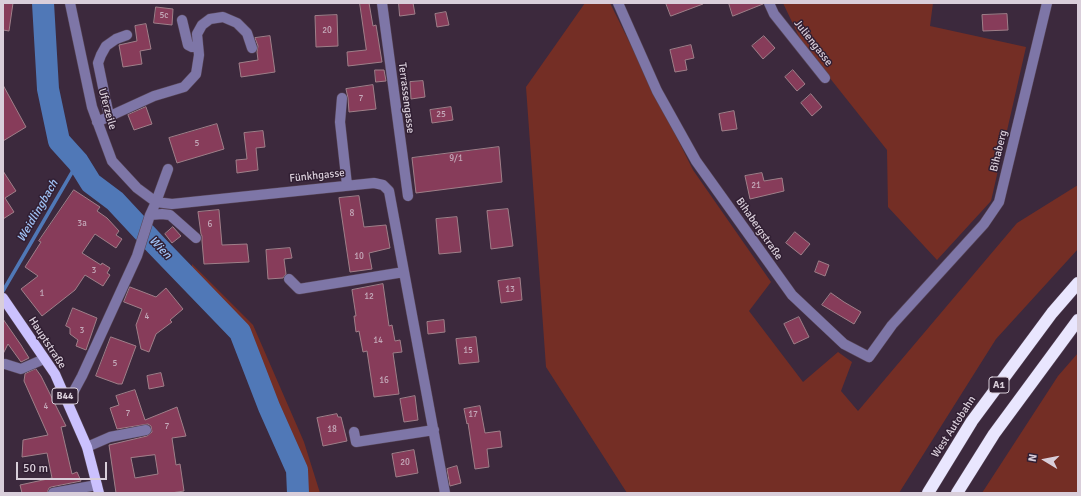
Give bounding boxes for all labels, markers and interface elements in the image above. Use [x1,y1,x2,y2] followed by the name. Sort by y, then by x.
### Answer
[159,11,169,21] house number: 5c
[791,17,835,69] street label: Juliengasse
[322,26,332,36] house number: 20
[395,62,417,134] street label: Terrassengasse
[95,87,119,131] street label: Uferzeile
[359,94,363,104] house number: 7
[436,110,446,120] house number: 25
[987,129,1011,173] street label: Bihaberg
[195,139,199,149] house number: 5
[449,154,463,164] house number: 9/1
[289,167,345,185] street label: Fünkhgasse
[14,177,62,245] water label: Weidlingbach
[751,181,761,191] house number: 21
[733,195,785,263] street label: Bihabergstraße
[350,209,354,219] house number: 8
[77,219,87,229] house number: 3a
[208,220,212,230] house number: 6
[146,234,174,262] water label: Wien
[354,252,364,262] house number: 10
[92,266,96,276] house number: 3
[505,285,515,295] house number: 13
[40,289,44,299] house number: 1
[364,292,374,302] house number: 12
[145,312,149,322] house number: 4
[25,315,69,371] street label: Hauptstraße
[80,326,84,336] house number: 3
[373,336,383,346] house number: 14
[463,346,473,356] house number: 15
[113,359,117,369] house number: 5
[379,376,389,386] house number: 16
[989,377,1009,393] road number: A1
[52,388,78,404] road number: B44
[929,394,979,460] street label: West Autobahn
[44,402,48,412] house number: 4
[126,409,130,419] house number: 7
[468,410,478,420] house number: 17
[165,422,169,432] house number: 7
[327,425,337,435] house number: 18
[1025,440,1065,480] north arrow
[1026,453,1040,463] text: N
[18,454,109,480] scale bar
[400,458,410,468] house number: 20
[23,461,48,476] text: 50 m

